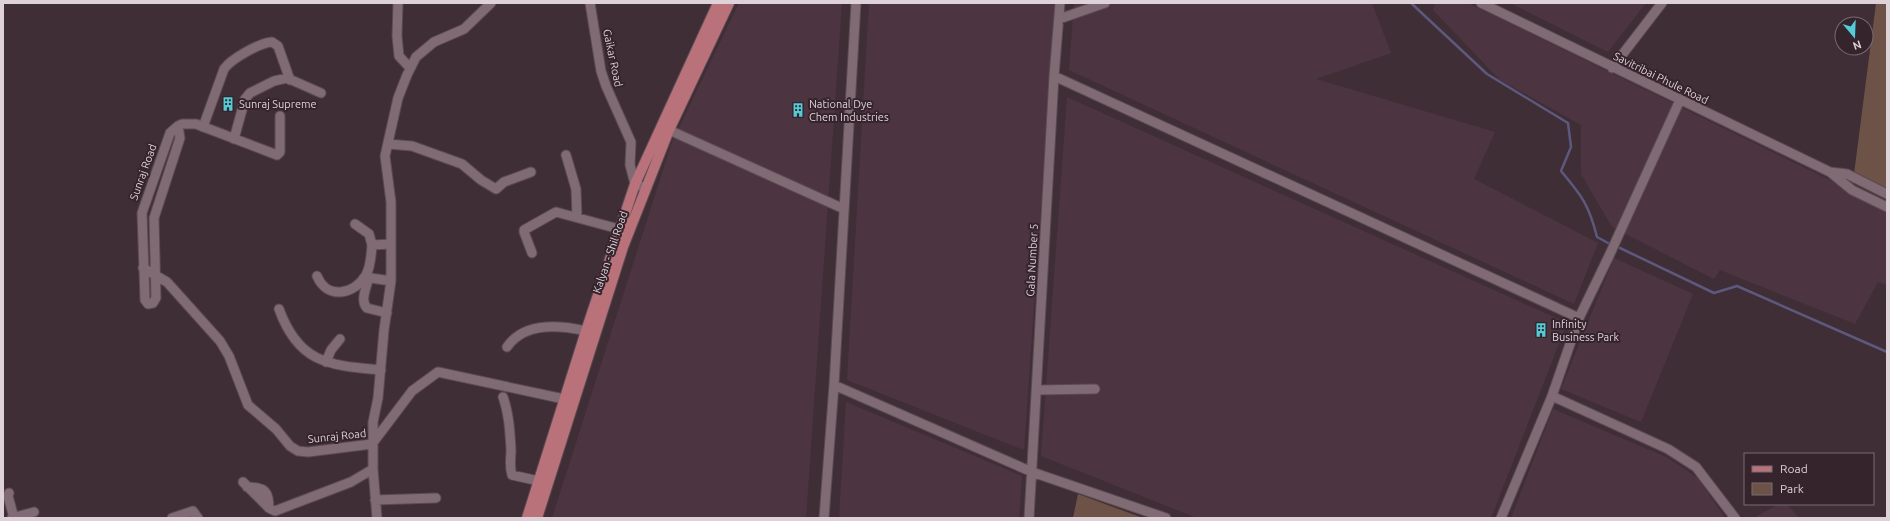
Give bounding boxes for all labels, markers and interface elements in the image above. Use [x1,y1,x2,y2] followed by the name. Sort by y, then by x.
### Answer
[1834,16,1874,56] north arrow
[601,28,625,88] street label: Gaikar Road
[1851,38,1863,52] text: N
[1612,50,1710,106] street label: Savitribai Phule Road
[220,96,236,112] building icon: Sunraj Supreme
[239,98,317,110] place label: Sunraj Supreme
[809,98,889,123] place label: National Dye Chem Industries
[790,102,806,118] building icon: National Dye Chem Industries
[127,142,159,202] street label: Sunraj Road
[590,209,630,295] street label: Kalyan - Shil Road
[1024,223,1040,297] street label: Gala Number 5
[1552,318,1619,343] place label: Infinity Business Park
[1533,322,1549,338] building icon: Infinity Business Park
[307,427,367,445] street label: Sunraj Road
[1744,453,1874,505] legend
[1780,462,1808,475] text: Road
[1780,482,1804,495] text: Park

